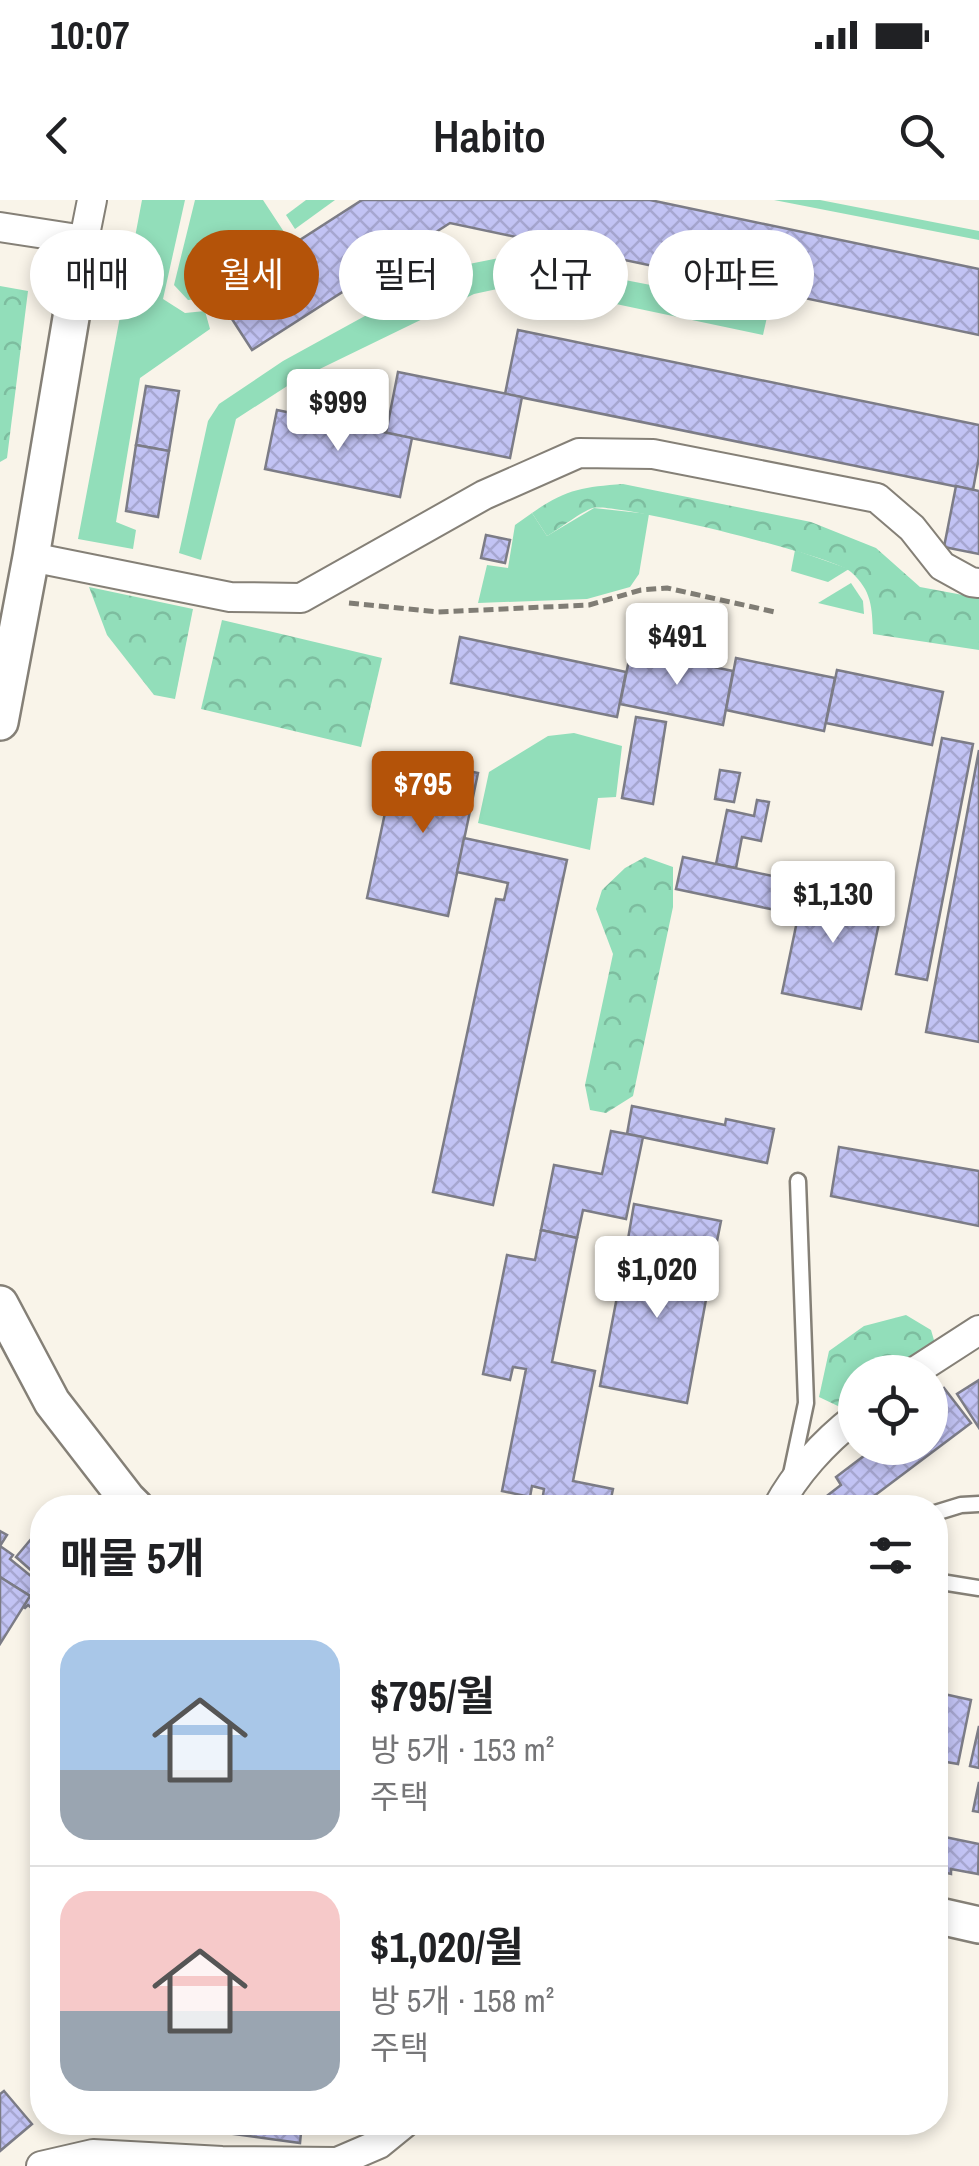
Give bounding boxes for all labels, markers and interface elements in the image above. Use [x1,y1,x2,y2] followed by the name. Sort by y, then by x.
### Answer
[50,10,130,61] text: 10:07
[433,105,546,166] text: Habito
[30,108,85,163] icon: back
[894,108,949,163] icon: search
[30,230,164,320] chip: 매매
[184,230,319,320] chip: 월세
[339,230,473,320] chip: 필터
[493,230,628,320] chip: 신규
[648,230,814,320] chip: 아파트
[279,369,397,454] pin: $999
[309,380,367,423] text: $999
[618,603,736,688] pin: $491
[648,614,706,657] text: $491
[364,751,482,836] pin: $795
[394,762,452,805] text: $795
[752,861,914,946] pin: $1,130
[793,872,873,915] text: $1,130
[576,1236,738,1321] pin: $1,020
[617,1247,697,1290] text: $1,020
[838,1355,948,1465] map controls
[838,1355,948,1465] button: locate
[863,1528,918,1583] icon: filters
[60,1530,205,1586] text: 매물 5개
[370,1668,495,1724] text: $795/월
[140,1680,260,1800] icon: home
[370,1728,554,1771] text: 방 5개 · 153 m²
[370,1775,429,1818] text: 주택
[370,1919,524,1975] text: $1,020/월
[140,1931,260,2051] icon: home
[370,1979,554,2022] text: 방 5개 · 158 m²
[370,2026,429,2069] text: 주택

